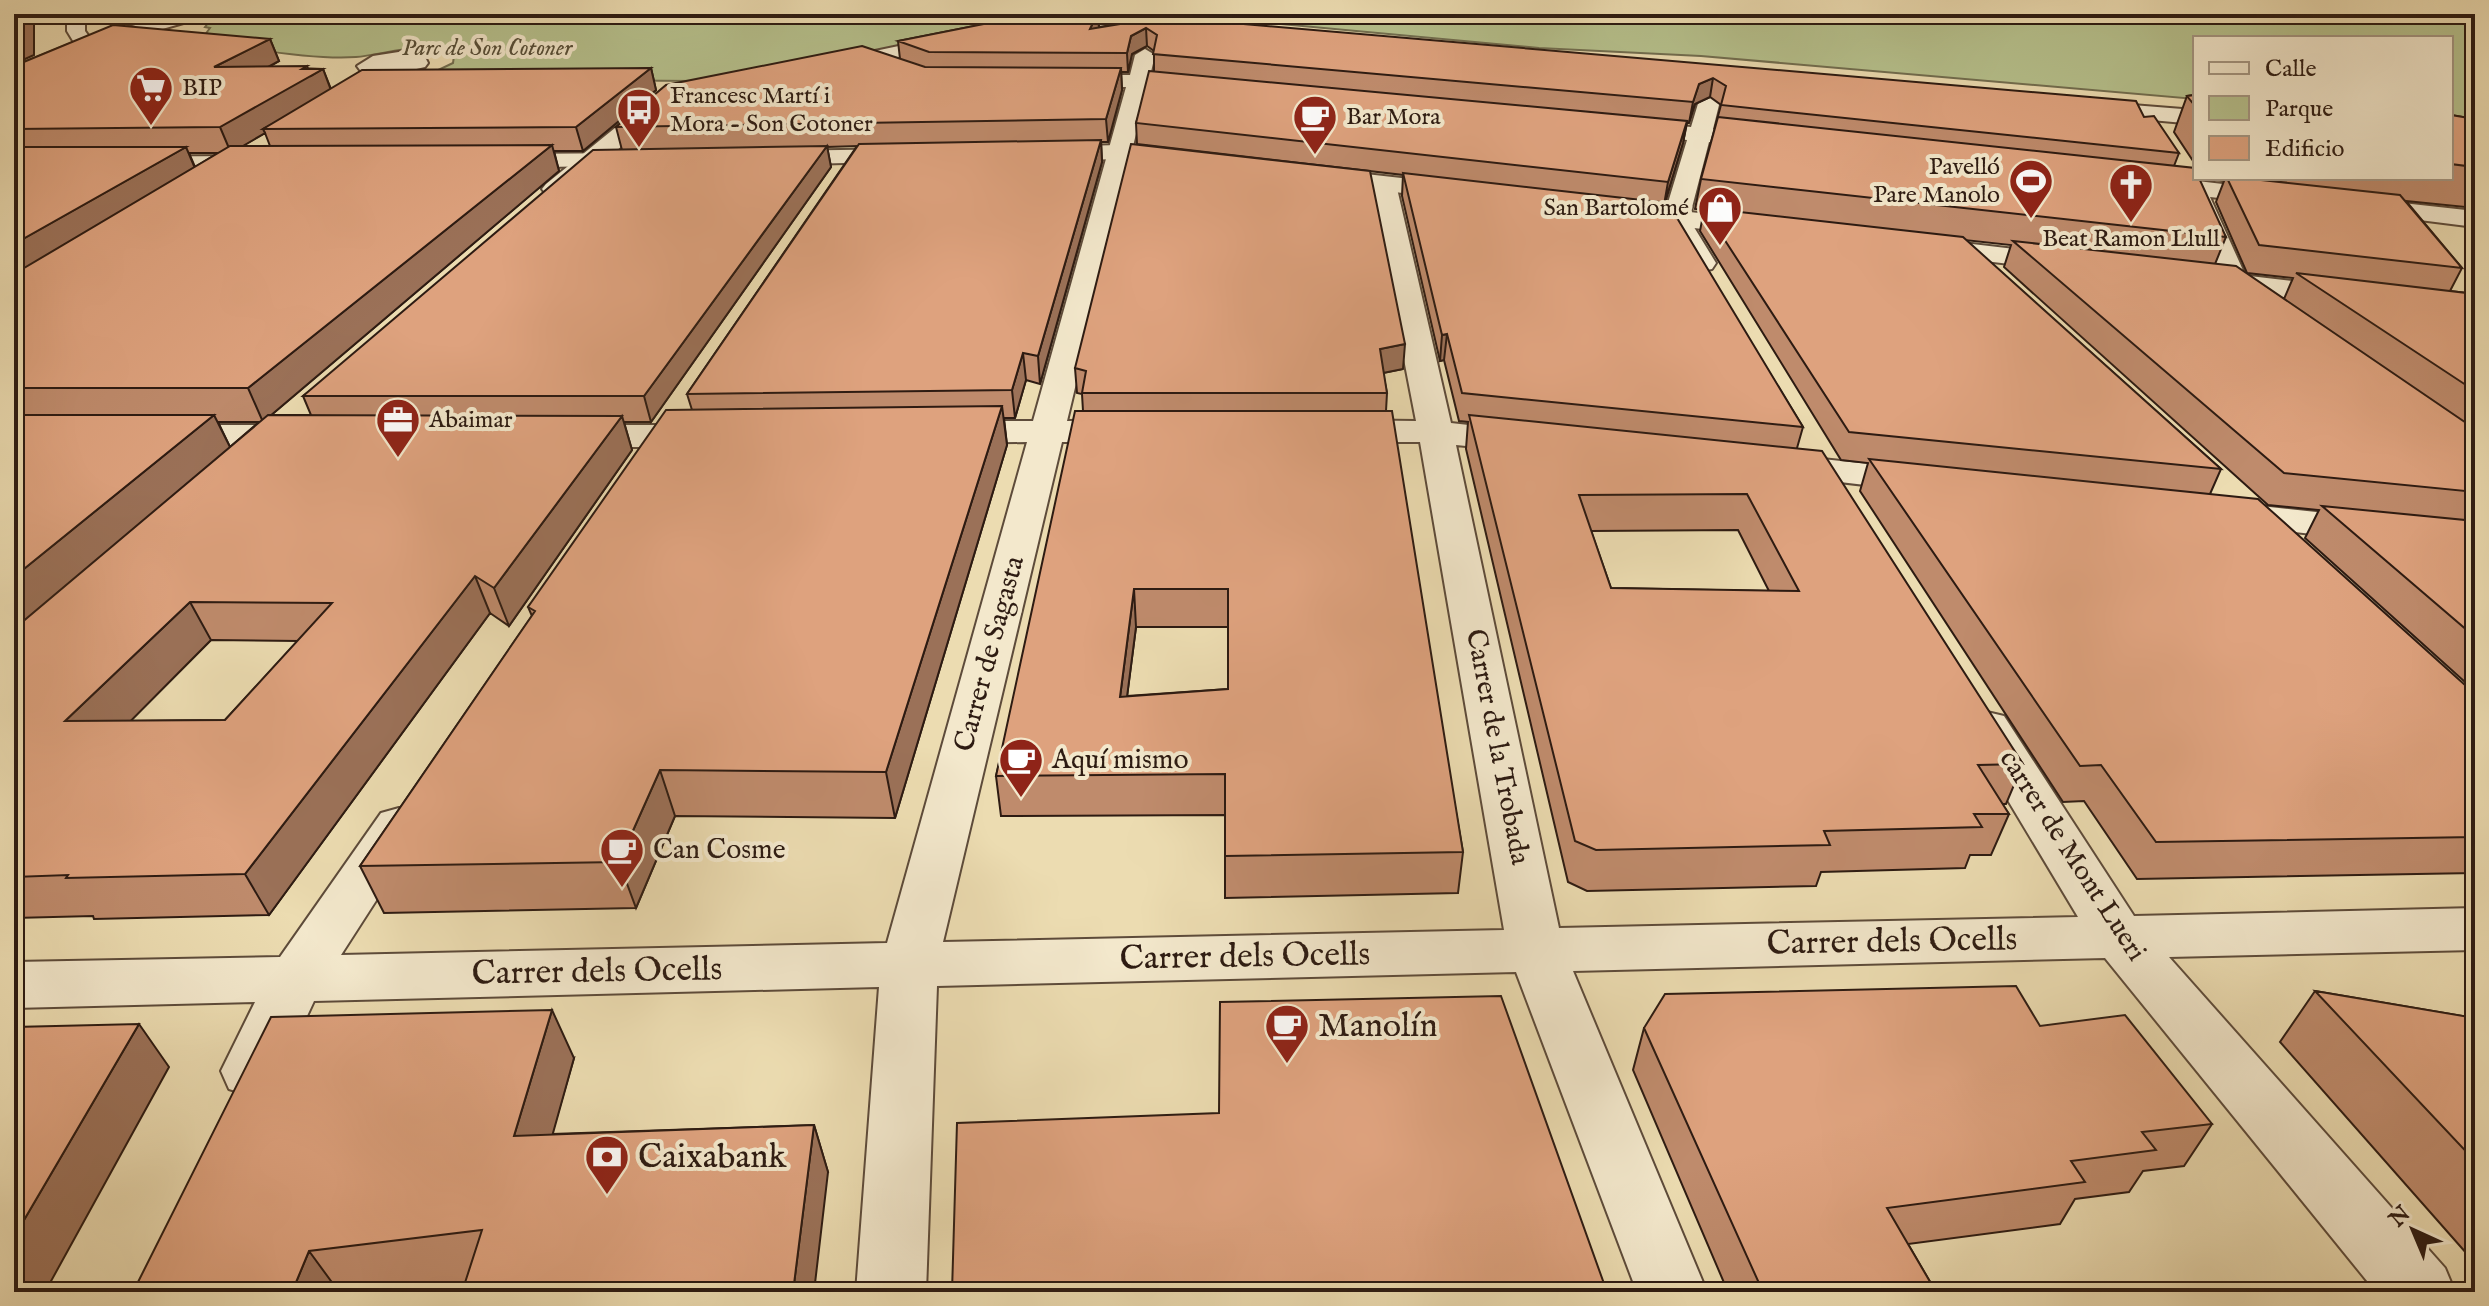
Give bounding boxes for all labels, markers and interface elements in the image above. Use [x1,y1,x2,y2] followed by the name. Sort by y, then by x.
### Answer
[402,33,574,64] park label: Parc de Son Cotoner
[2193,36,2453,180] legend
[2265,54,2317,85] text: Calle
[127,64,175,127] supermarket icon: BIP
[182,73,222,104] place label: BIP
[670,81,873,140] place label: Francesc Martí i Mora - Son Cotoner
[615,86,663,149] bus stop icon: Francesc Martí i Mora - Son Cotoner
[1291,93,1339,156] cafe icon: Bar Mora
[2265,94,2333,125] text: Parque
[1346,102,1441,133] place label: Bar Mora
[2265,134,2344,165] text: Edificio
[1873,152,2000,211] place label: Pavelló Pare Manolo
[2007,157,2055,220] sports icon: Pavelló Pare Manolo
[2107,161,2155,224] church icon: Beat Ramon Llull
[1696,184,1744,247] shop icon: San Bartolomé
[1543,193,1689,224] place label: San Bartolomé
[2042,224,2220,255] place label: Beat Ramon Llull
[374,396,422,459] office icon: Abaimar
[428,405,513,436] place label: Abaimar
[947,551,1033,756] street label: Carrer de Sagasta
[1457,626,1537,869] street label: Carrer de la Trobada
[997,736,1045,799] cafe icon: Aquí mismo
[1051,743,1188,778] place label: Aquí mismo
[1991,744,2153,968] street label: carrer de Mont Lueri
[598,826,646,889] cafe icon: Can Cosme
[653,833,786,868] place label: Can Cosme
[1766,918,2018,966] street label: Carrer dels Ocells
[1119,933,1371,981] street label: Carrer dels Ocells
[471,948,723,996] street label: Carrer dels Ocells
[1263,1002,1311,1065] cafe icon: Manolín
[1318,1005,1438,1048] place label: Manolín
[583,1133,631,1196] bank icon: Caixabank
[638,1136,787,1179] place label: Caixabank
[2373,1190,2453,1270] north arrow
[2383,1200,2417,1234] text: N

